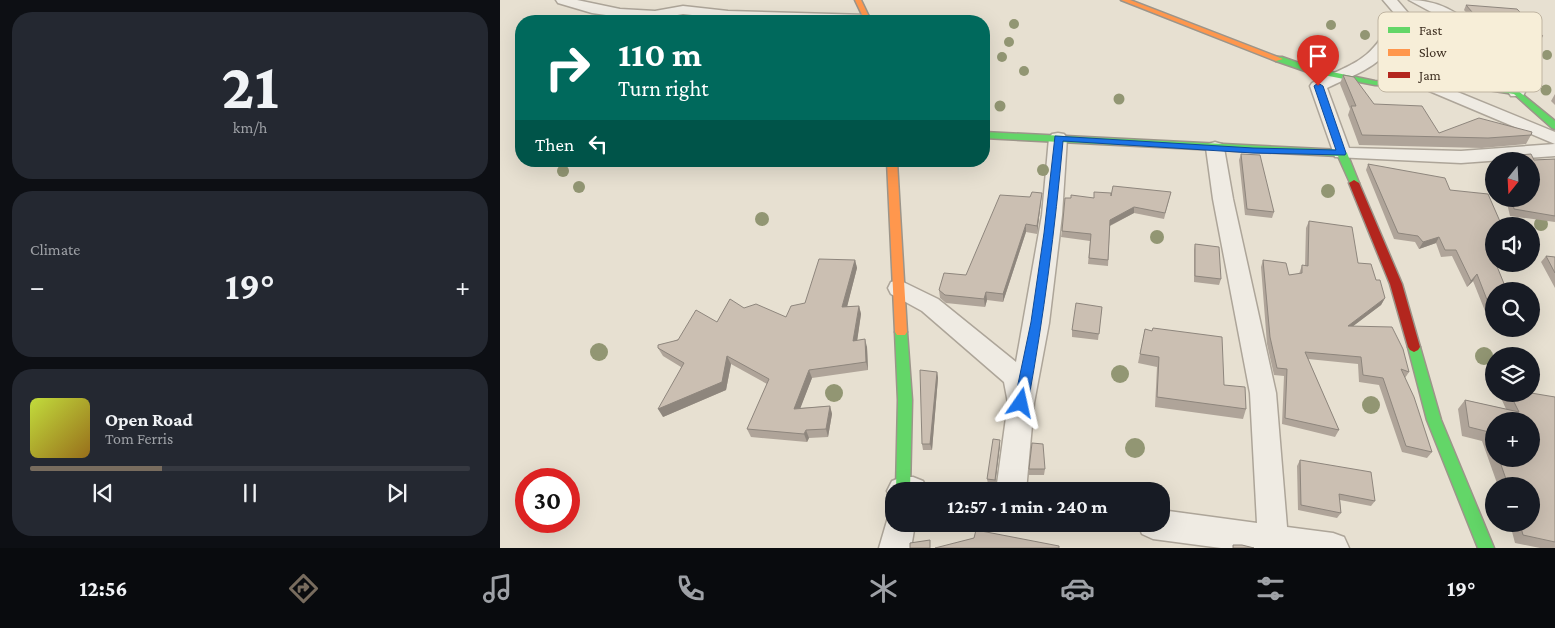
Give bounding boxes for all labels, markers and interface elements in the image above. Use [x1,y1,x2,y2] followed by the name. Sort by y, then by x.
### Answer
[1378,12,1542,92] legend
[1419,22,1443,38] text: Fast
[535,35,600,100] icon: right
[618,35,702,74] text: 110 m
[1297,35,1339,86] pin
[1304,42,1332,70] icon: arrive
[1419,44,1447,60] text: Slow
[221,50,279,122] text: 21
[1417,67,1441,83] text: Jam
[618,76,709,101] text: Turn right
[233,119,267,136] text: km/h
[584,130,612,158] icon: left
[535,134,574,155] text: Then
[1485,152,1540,208] north arrow
[1485,152,1540,532] map controls
[1485,217,1540,272] button: sound
[30,241,80,258] text: Climate
[225,265,275,307] text: 19°
[30,271,45,302] text: −
[455,271,470,302] text: +
[1485,282,1540,337] button: search
[1485,347,1540,402] button: layers
[994,376,1046,428] position arrow
[105,409,193,430] text: Open Road
[1485,412,1540,467] button: +
[105,430,173,447] text: Tom Ferris
[515,468,580,533] speed limit sign: 30
[1485,477,1540,532] button: −
[89,479,117,507] icon: previous
[236,479,264,507] icon: pause
[383,479,411,507] icon: next
[947,496,1108,517] text: 12:57 · 1 min · 240 m
[286,571,321,606] icon: directions
[480,571,515,606] icon: music
[673,571,708,606] icon: phone
[866,571,901,606] icon: climate
[1060,571,1095,606] icon: car
[1253,571,1288,606] icon: filters
[79,576,128,601] text: 12:56
[1447,576,1476,601] text: 19°

